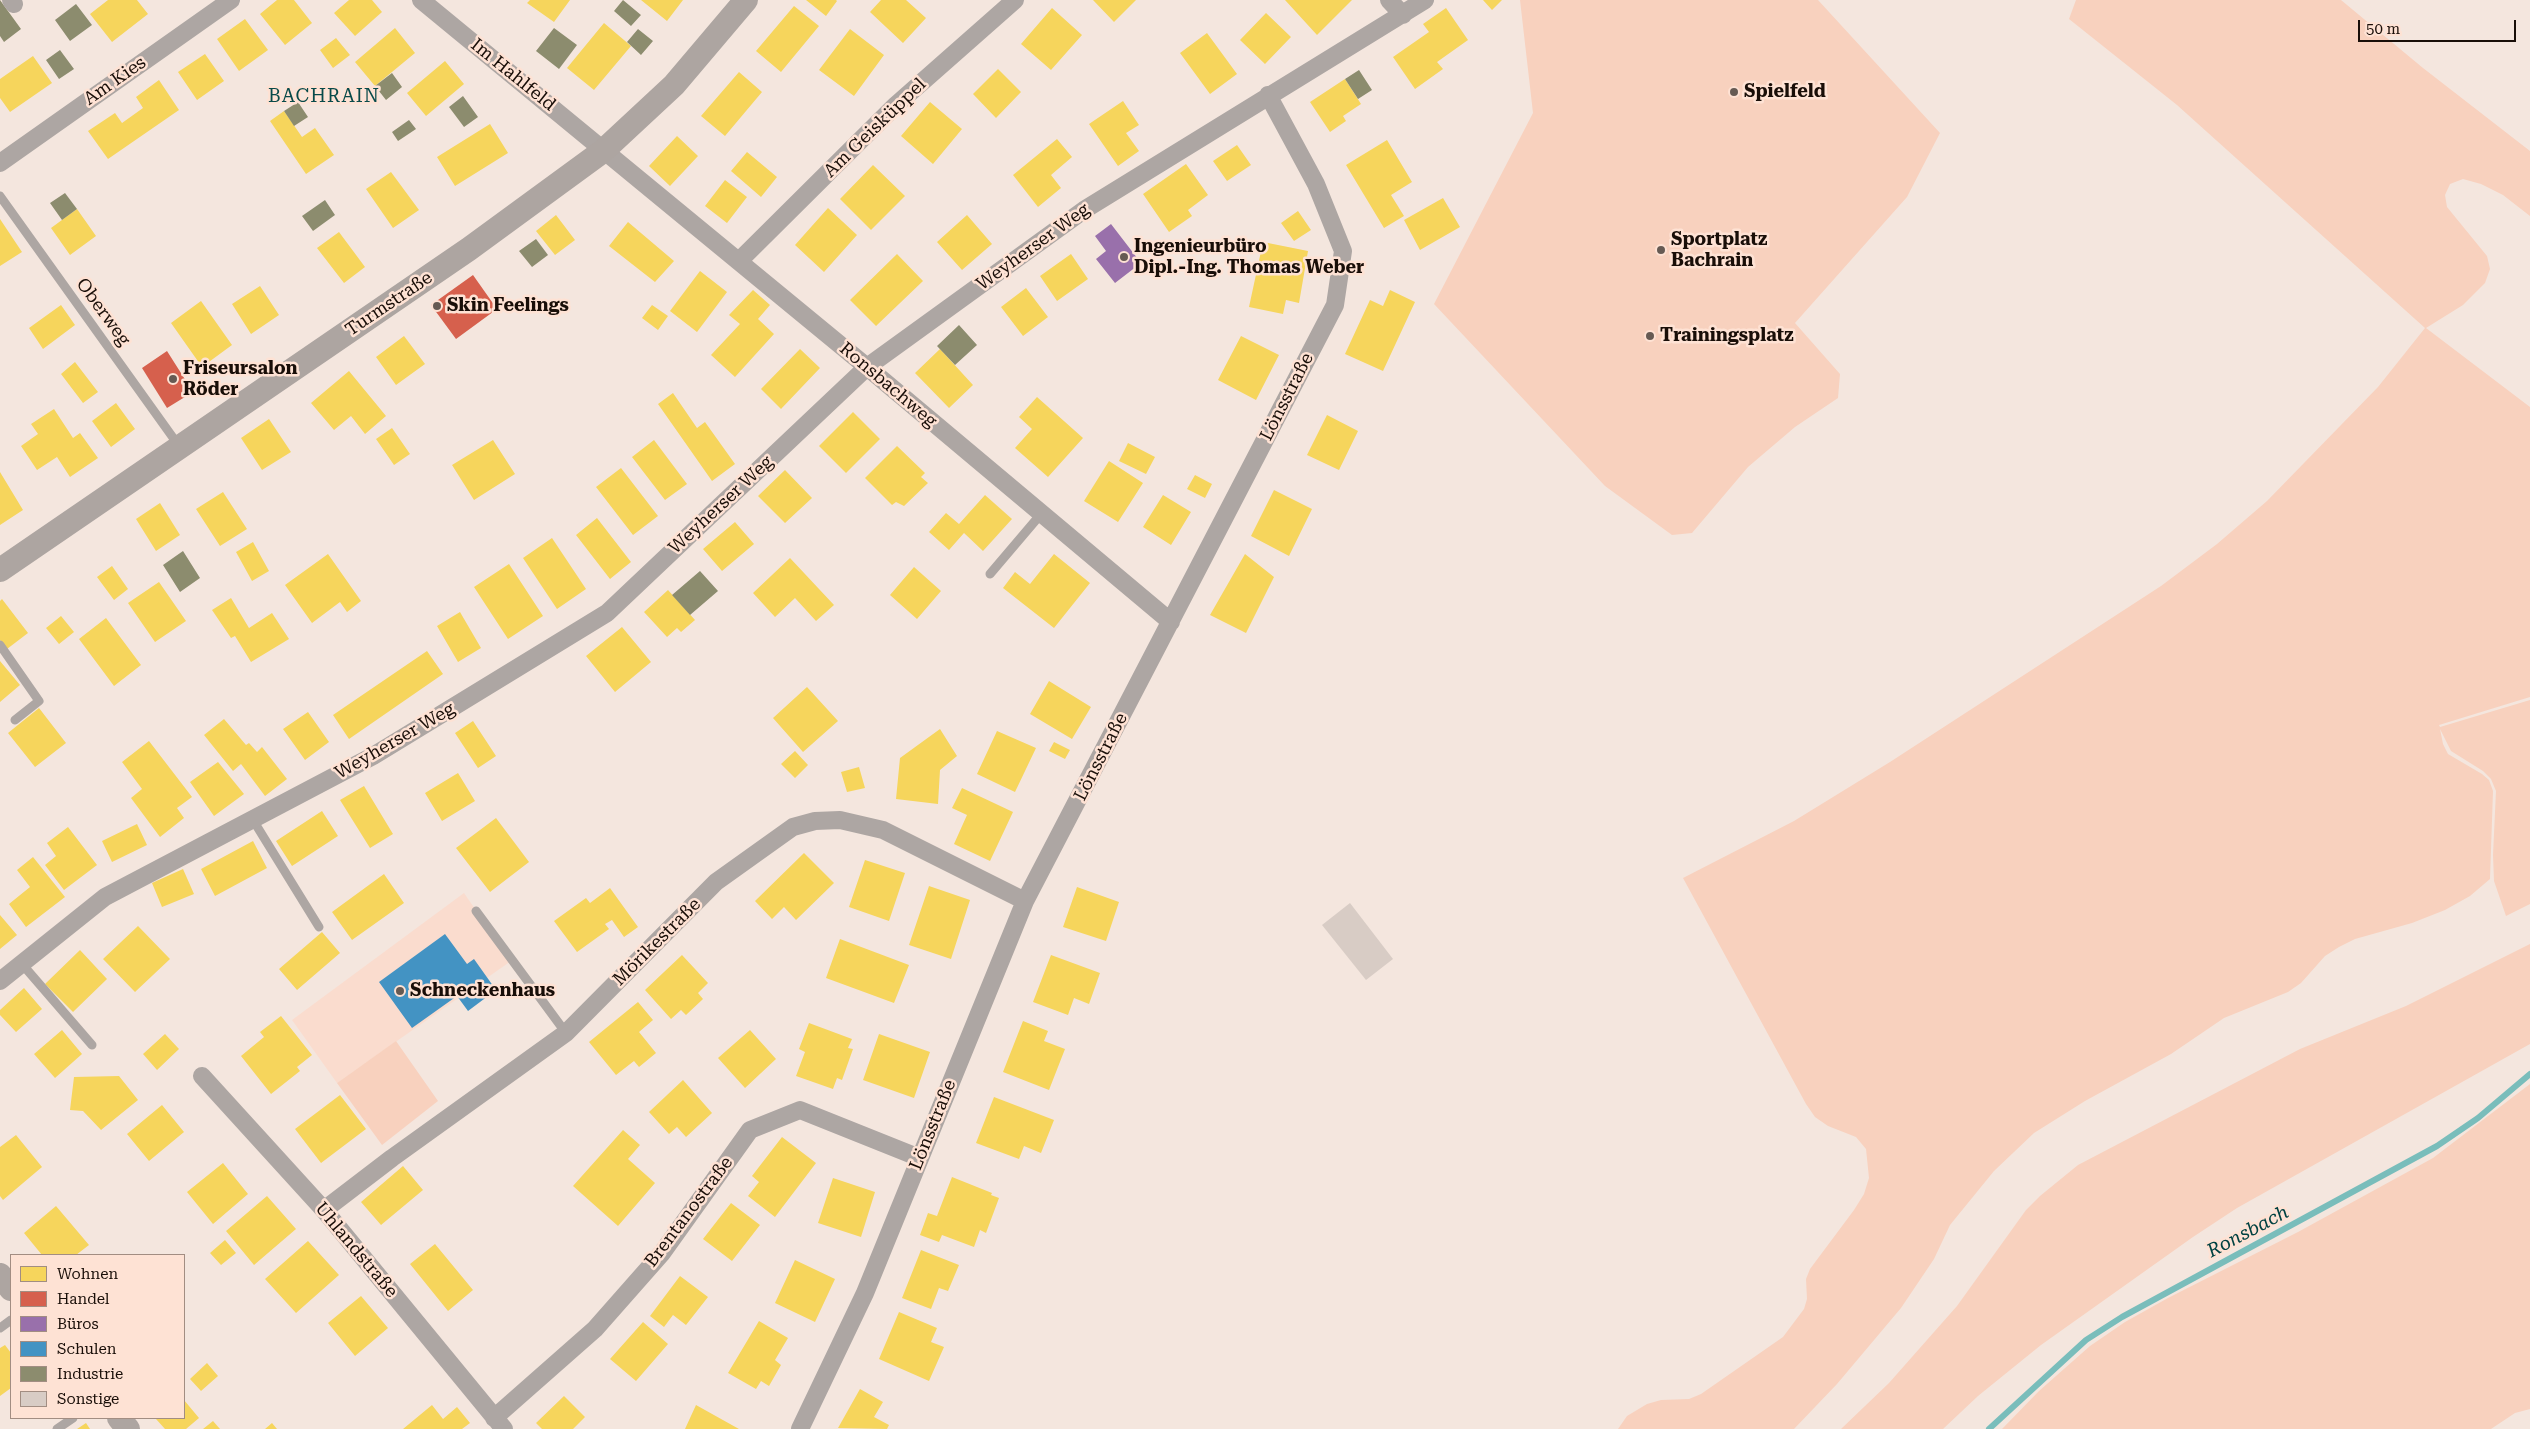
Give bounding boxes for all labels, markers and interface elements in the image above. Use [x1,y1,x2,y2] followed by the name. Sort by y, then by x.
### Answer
[2360,10,2518,42] scale bar
[2366,20,2400,38] text: 50 m
[466,34,560,116] street label: Im Hahlfeld
[80,52,150,110] street label: Am Kies
[819,74,931,182] street label: Am Geisküppel
[1744,81,1826,103] place label: Spielfeld
[267,85,381,107] district label: BACHRAIN
[1728,86,1740,98] marker: Spielfeld
[972,199,1094,295] street label: Weyherser Weg
[1671,229,1767,272] place label: Sportplatz Bachrain
[1134,236,1364,278] place label: Ingenieurbüro Dipl.-Ing. Thomas Weber
[1655,244,1667,256] marker: Sportplatz Bachrain
[1118,251,1130,263] marker: Ingenieurbüro Dipl.-Ing. Thomas Weber
[341,267,437,341] street label: Turmstraße
[71,274,135,350] street label: Oberweg
[447,295,569,317] place label: Skin Feelings
[431,300,443,312] marker: Skin Feelings
[1660,325,1793,347] place label: Trainingsplatz
[1644,330,1656,342] marker: Trainingsplatz
[835,338,941,432] street label: Ronsbachweg
[1256,349,1318,445] street label: Lönsstraße
[183,358,298,400] place label: Friseursalon Röder
[167,373,179,385] marker: Friseursalon Röder
[664,451,778,559] street label: Weyherser Weg
[331,698,459,784] street label: Weyherser Weg
[1070,709,1132,805] street label: Lönsstraße
[609,894,705,990] street label: Mörikestraße
[410,980,555,1002] place label: Schneckenhaus
[394,985,406,997] marker: Schneckenhaus
[905,1077,961,1173] street label: Lönsstraße
[640,1152,738,1272] street label: Brentanostraße
[310,1198,402,1302] street label: Uhlandstraße
[2203,1201,2293,1263] water label: Ronsbach
[10,1254,185,1419] legend
[57,1265,118,1283] text: Wohnen
[57,1290,110,1308] text: Handel
[57,1315,99,1333] text: Büros
[57,1340,116,1358] text: Schulen
[57,1365,123,1383] text: Industrie
[57,1390,119,1408] text: Sonstige

